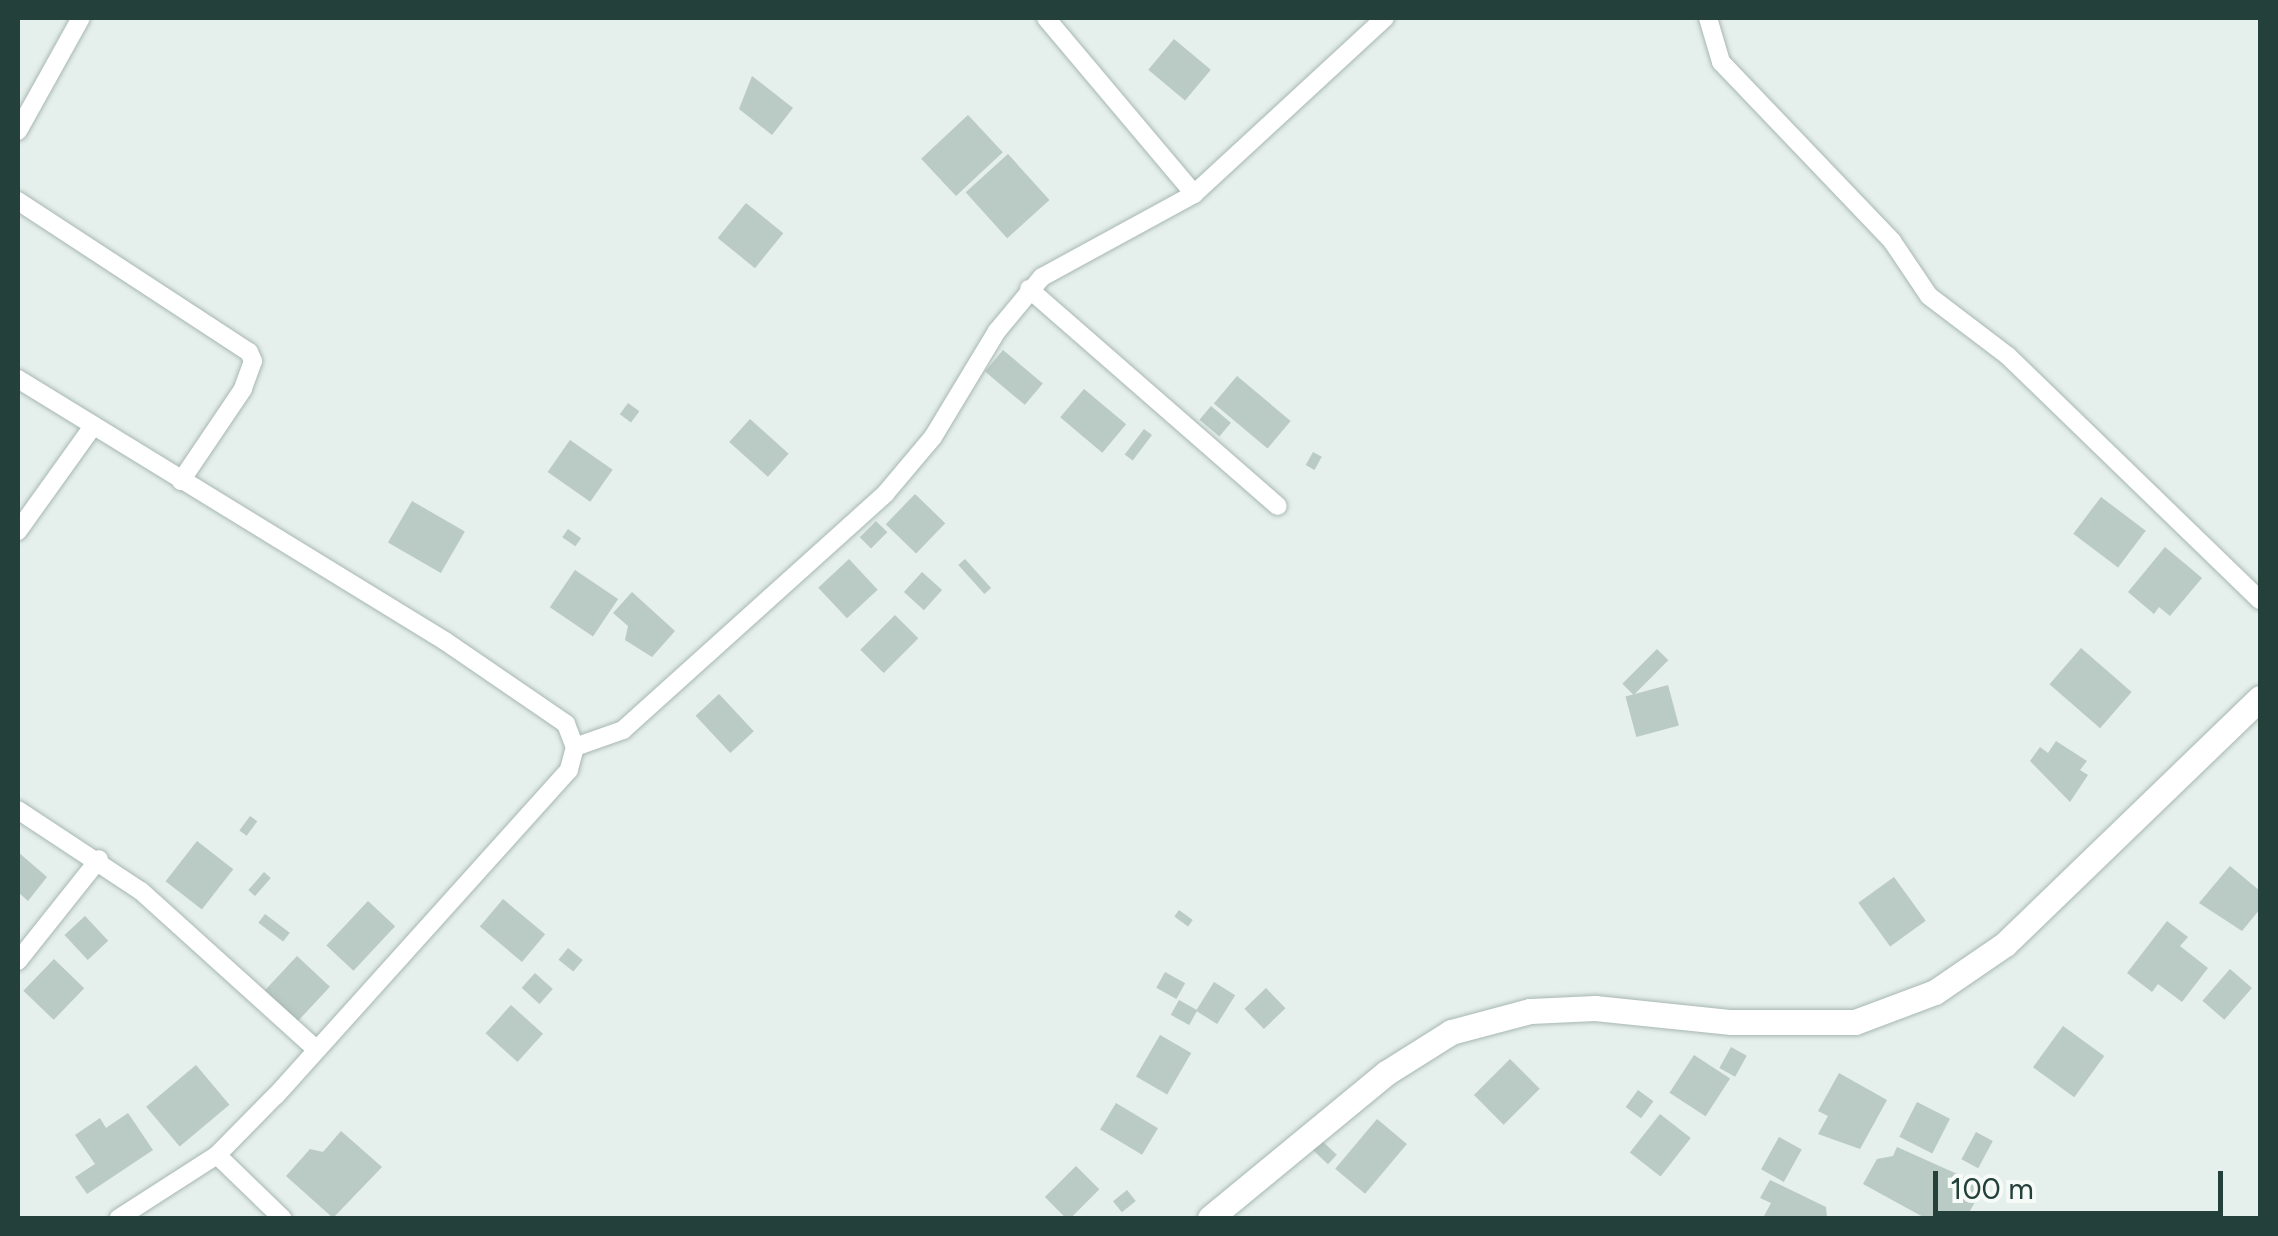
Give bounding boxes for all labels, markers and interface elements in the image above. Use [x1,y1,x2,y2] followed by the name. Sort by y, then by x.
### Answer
[1938,1151,2228,1213] scale bar
[1950,1170,2034,1207] text: 100 m

